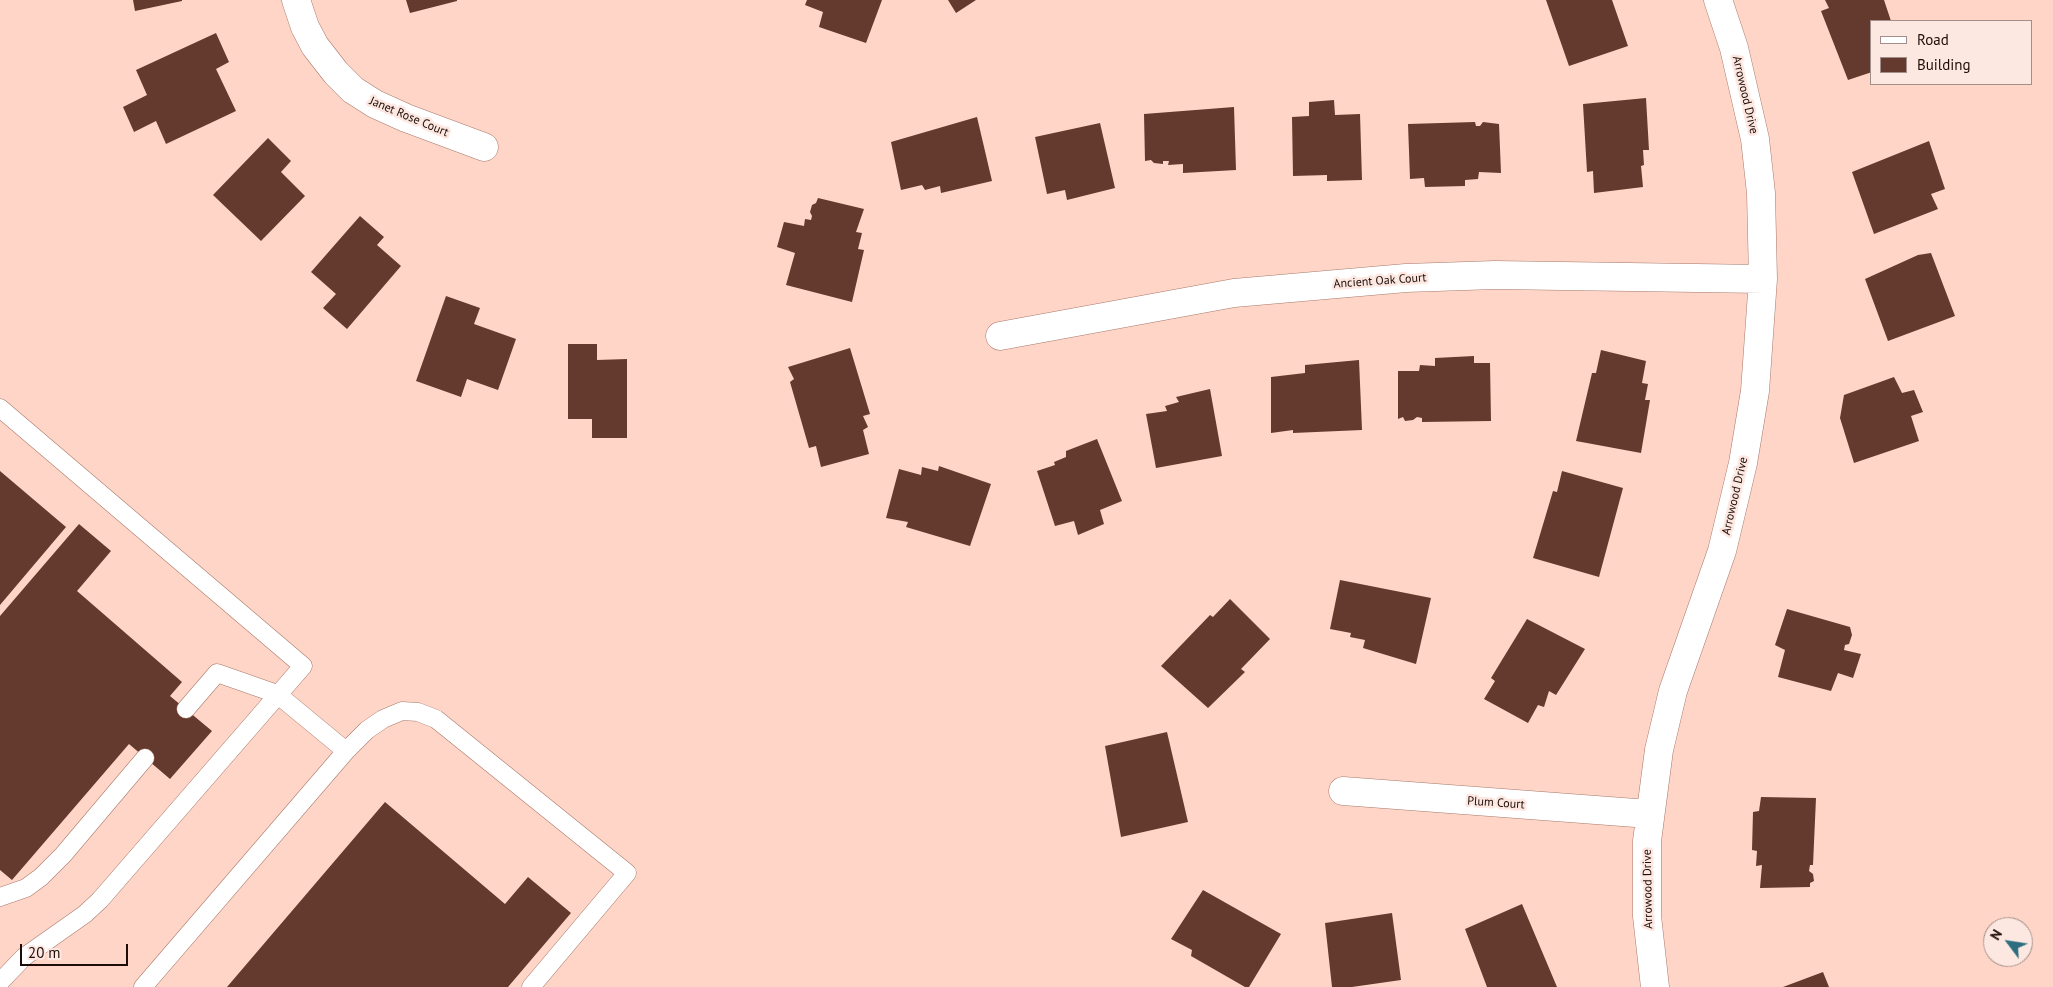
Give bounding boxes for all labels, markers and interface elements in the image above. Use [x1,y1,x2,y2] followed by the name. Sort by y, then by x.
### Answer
[1870,20,2033,85] legend
[1917,30,1949,49] text: Road
[1729,55,1761,135] street label: Arrowood Drive
[1917,55,1971,74] text: Building
[367,94,451,140] street label: Janet Rose Court
[1333,271,1427,291] street label: Ancient Oak Court
[1719,456,1751,536] street label: Arrowood Drive
[1467,794,1525,812] street label: Plum Court
[1640,849,1656,929] street label: Arrowood Drive
[1983,917,2033,967] north arrow
[1986,926,2006,943] text: N
[22,934,130,966] scale bar
[28,943,61,962] text: 20 m

